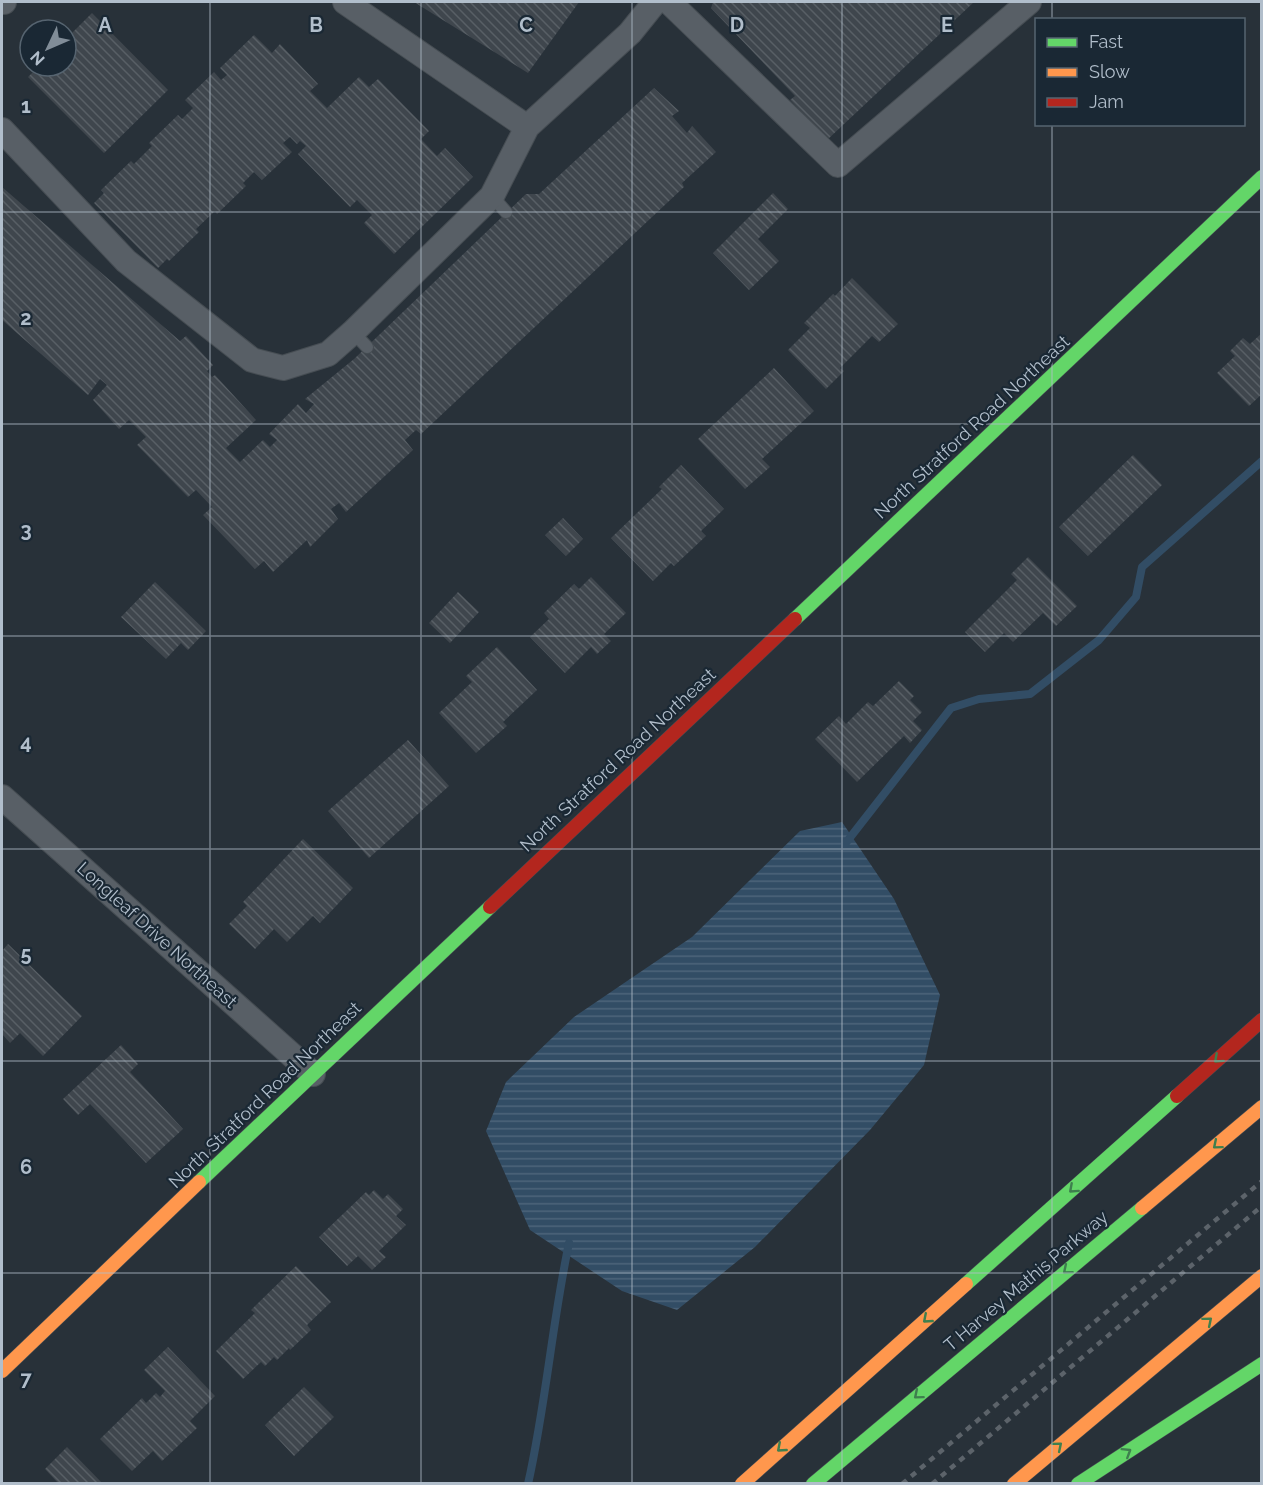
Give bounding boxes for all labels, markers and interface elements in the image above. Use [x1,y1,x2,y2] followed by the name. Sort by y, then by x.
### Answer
[98,13,112,37] text: A
[309,13,323,37] text: B
[519,13,533,37] text: C
[730,13,744,37] text: D
[941,13,953,37] text: E
[18,18,78,78] north arrow
[1035,18,1245,126] legend
[1089,31,1123,52] text: Fast
[26,47,49,69] text: N
[1089,61,1130,82] text: Slow
[1089,91,1124,112] text: Jam
[21,94,31,118] text: 1
[20,306,32,330] text: 2
[870,331,1074,523] street label: North Stratford Road Northeast
[20,518,32,542] text: 3
[516,664,720,856] street label: North Stratford Road Northeast
[20,730,32,754] text: 4
[73,857,242,1012] street label: Longleaf Drive Northeast
[20,942,32,966] text: 5
[164,997,365,1192] street label: North Stratford Road Northeast
[1214,1052,1225,1063] one-way arrow
[1213,1137,1224,1148] one-way arrow
[20,1155,32,1179] text: 6
[1069,1182,1080,1193] one-way arrow
[939,1206,1112,1355] street label: T Harvey Mathis Parkway
[1063,1263,1074,1274] one-way arrow
[924,1312,934,1323] one-way arrow
[1201,1317,1212,1328] one-way arrow
[20,1367,32,1391] text: 7
[914,1388,925,1399] one-way arrow
[778,1441,788,1452] one-way arrow
[1052,1442,1063,1453] one-way arrow
[1121,1448,1131,1460] one-way arrow

